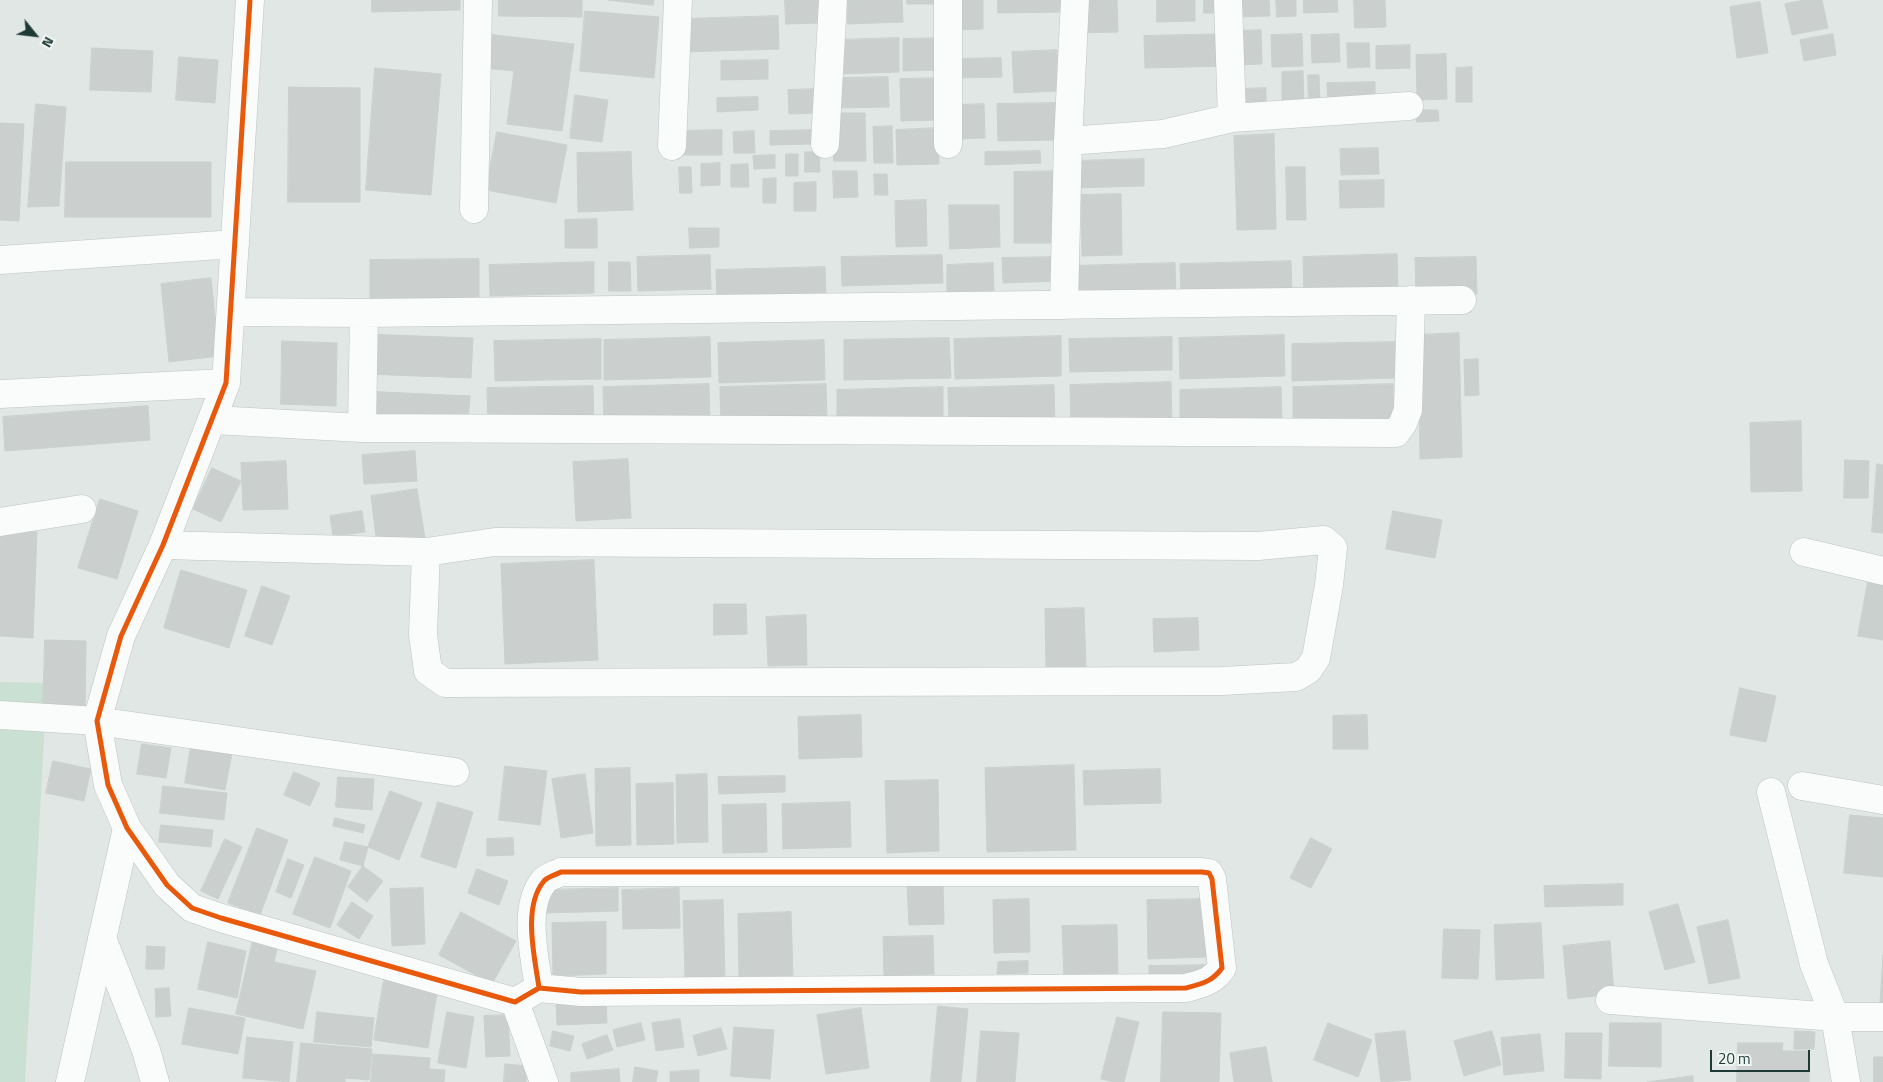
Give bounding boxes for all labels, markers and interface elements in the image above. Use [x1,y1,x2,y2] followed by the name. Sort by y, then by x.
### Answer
[10,10,60,60] north arrow
[37,33,60,52] text: N
[1713,1040,1813,1072] scale bar
[1718,1047,1751,1070] text: 20 m

